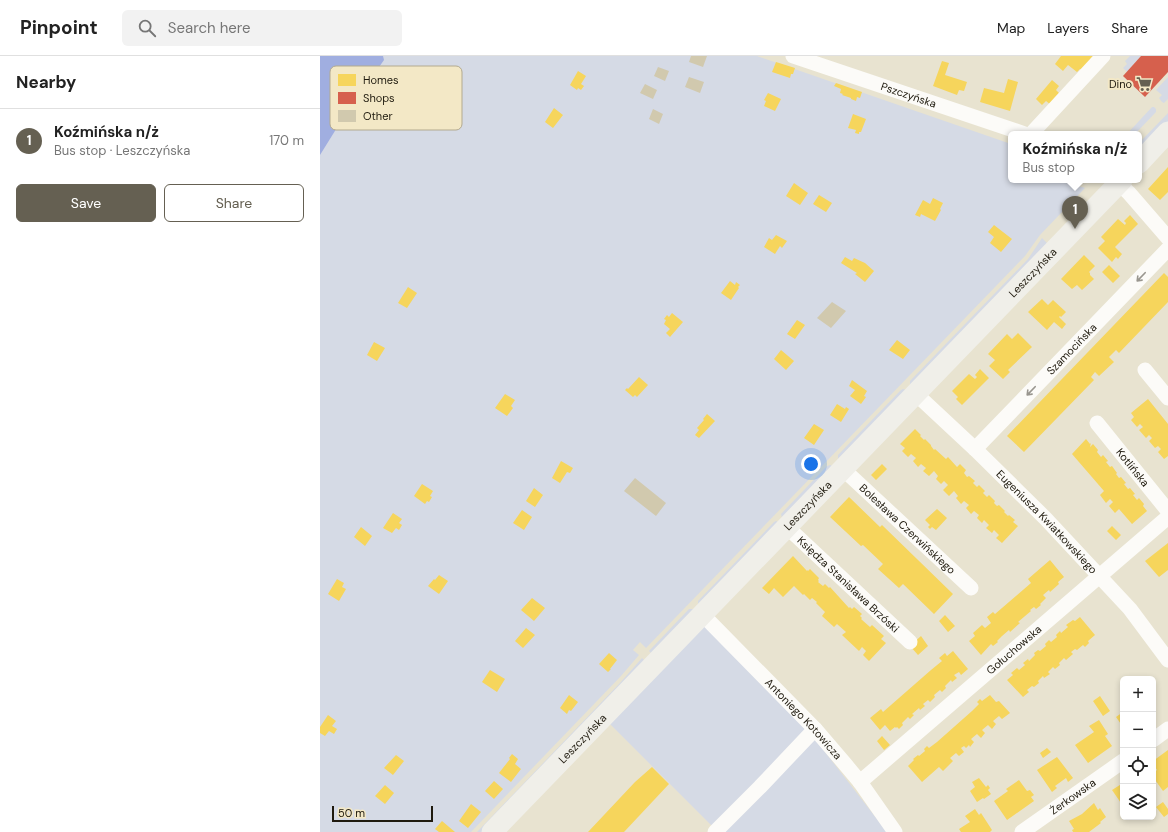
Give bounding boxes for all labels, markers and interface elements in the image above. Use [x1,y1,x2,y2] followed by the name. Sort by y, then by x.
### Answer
[122,10,402,46] search box
[20,15,98,40] text: Pinpoint
[136,17,158,39] icon: search
[168,18,251,38] text: Search here
[997,19,1025,37] text: Map
[1047,19,1089,37] text: Layers
[1111,19,1148,37] text: Share
[330,66,462,130] legend
[16,71,76,93] text: Nearby
[363,73,399,87] text: Homes
[1135,75,1153,93] supermarket icon: Dino
[1109,77,1132,91] place label: Dino
[879,79,938,111] street label: Pszczyńska
[363,91,395,105] text: Shops
[363,109,392,123] text: Other
[54,122,159,142] text: Koźmińska n/ż
[1008,131,1142,183] popup
[27,132,31,149] text: 1
[269,132,304,149] text: 170 m
[1023,139,1127,159] text: Koźmińska n/ż
[54,142,190,159] text: Bus stop · Leszczyńska
[1023,159,1075,176] text: Bus stop
[16,184,156,222] button: Save
[164,184,304,222] button: Share
[1062,196,1088,229] pin: 1
[1006,245,1060,300] street label: Leszczyńska
[1136,272,1146,282] one-way arrow
[1044,320,1100,378] street label: Szamocińska
[1026,386,1036,396] one-way arrow
[1113,445,1152,489] street label: Kotlińska
[801,454,821,474] your location
[993,467,1100,577] street label: Eugeniusza Kwiatkowskiego
[780,478,834,533] street label: Leszczyńska
[856,481,958,577] street label: Bolesława Czerwińskiego
[794,533,902,635] street label: Księdza Stanisława Brzóski
[983,622,1044,677] street label: Gołuchowska
[762,675,845,762] street label: Antoniego Kotowicza
[1120,676,1156,820] map controls
[1120,676,1156,712] button: +
[555,711,609,766] street label: Leszczyńska
[1120,712,1156,748] button: −
[1120,748,1156,784] button: locate
[1047,775,1099,817] street label: Żerkowska
[1120,784,1156,820] button: layers
[332,804,433,823] scale bar
[338,806,365,820] text: 50 m

